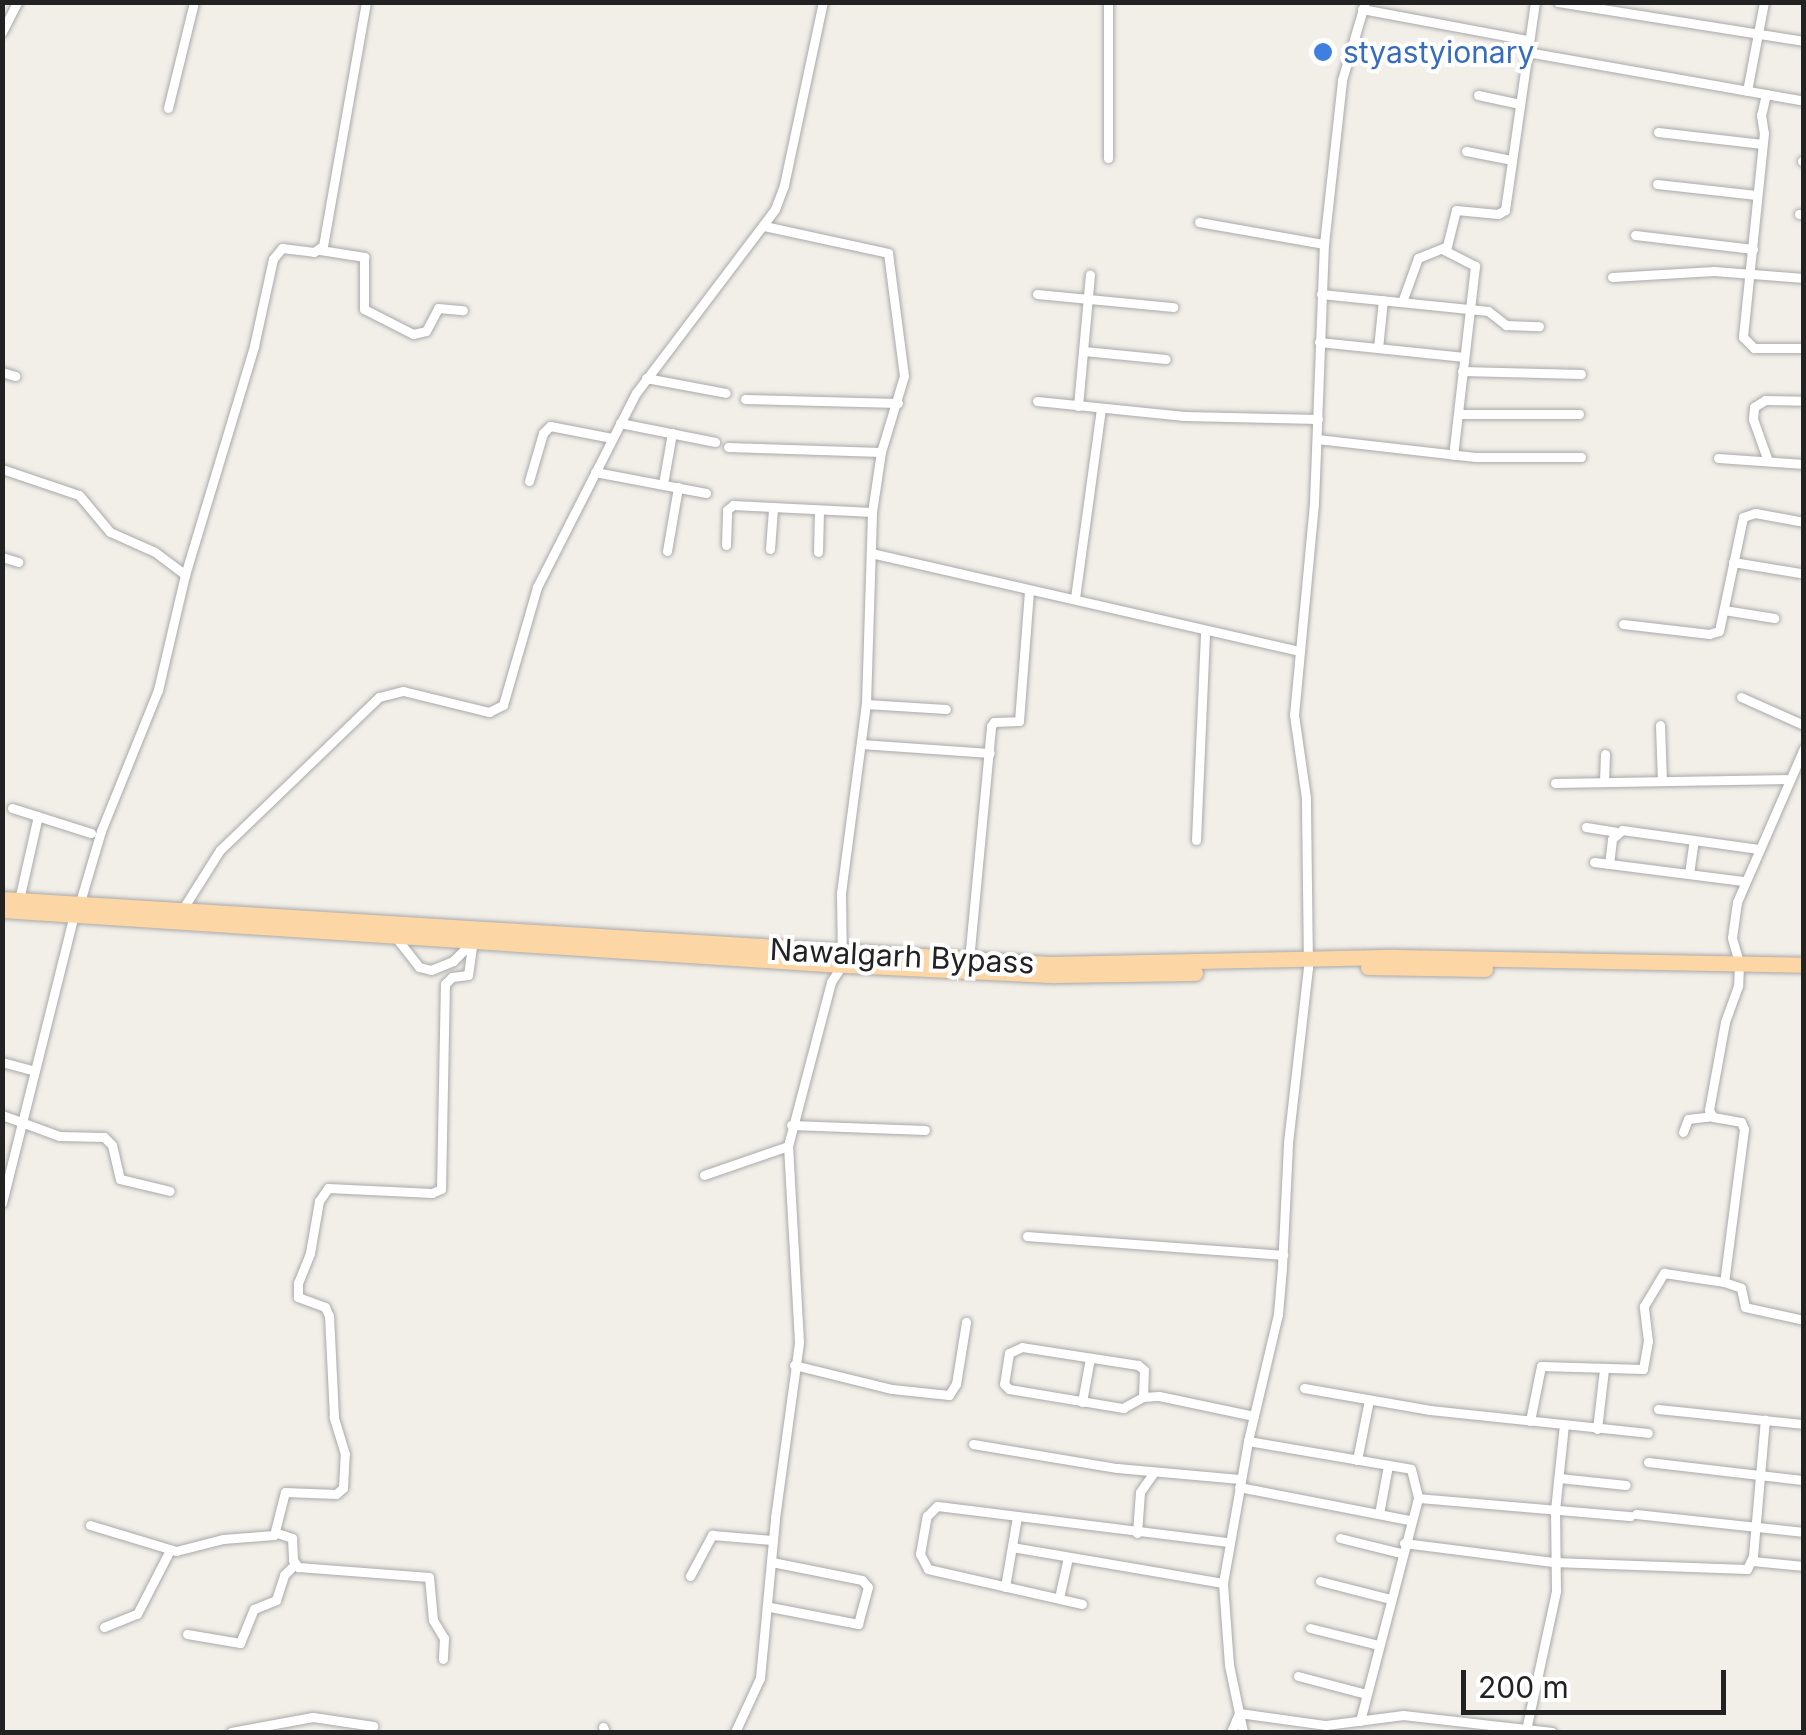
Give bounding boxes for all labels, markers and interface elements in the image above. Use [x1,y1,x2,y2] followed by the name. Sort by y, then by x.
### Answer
[1343,34,1534,70] place label: styastyionary
[1312,41,1334,63] marker: styastyionary
[769,931,1035,981] street label: Nawalgarh Bypass
[1466,1650,1731,1712] scale bar
[1478,1669,1569,1705] text: 200 m

